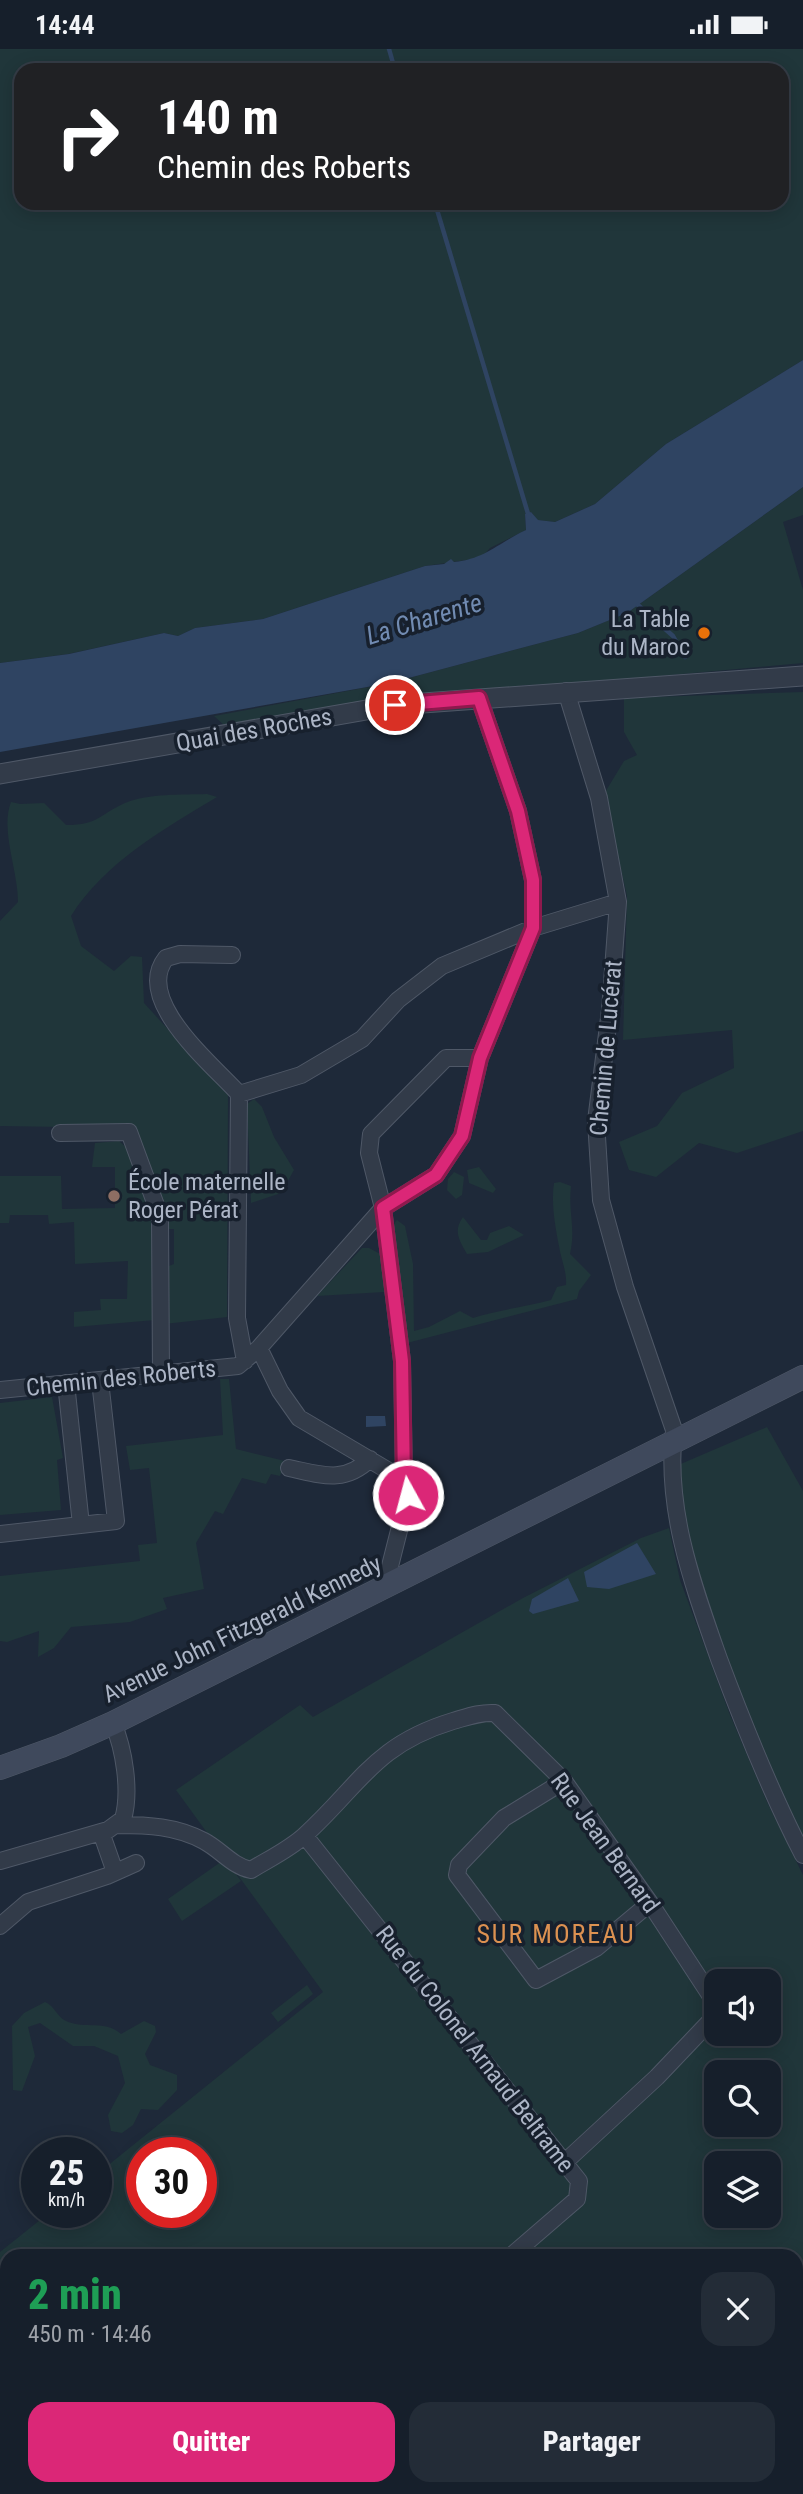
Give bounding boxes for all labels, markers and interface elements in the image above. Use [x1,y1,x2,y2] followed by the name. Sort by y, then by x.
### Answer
[35,10,95,40] text: 14:44
[157,89,279,146] text: 140 m
[42,91,133,182] icon: right
[157,148,411,186] text: Chemin des Roberts
[363,587,485,651] water label: La Charente
[601,605,690,661] place label: La Table du Maroc
[696,625,712,641] marker: La Table du Maroc
[365,675,425,735] pin
[376,686,414,724] icon: arrive
[174,703,334,757] street label: Quai des Roches
[584,959,628,1137] street label: Chemin de Lucérat
[128,1168,285,1224] place label: École maternelle Roger Pérat
[106,1188,122,1204] marker: École maternelle Roger Pérat
[25,1354,217,1402] street label: Chemin des Roberts
[371,1458,445,1532] position arrow
[98,1549,386,1709] street label: Avenue John Fitzgerald Kennedy
[545,1767,665,1919] street label: Rue Jean Bernard
[476,1919,636,1949] district label: SUR MOREAU
[370,1920,580,2178] street label: Rue du Colonel Arnaud Beltrame
[704,1969,781,2228] map controls
[704,1969,781,2046] button: sound
[704,2060,781,2137] button: search
[126,2137,217,2228] speed limit sign: 30
[704,2151,781,2228] button: layers
[49,2153,84,2194] text: 25
[48,2189,85,2210] text: km/h
[28,2270,122,2319] text: 2 min
[701,2272,775,2346] button: close
[28,2321,152,2348] text: 450 m · 14:46
[28,2402,395,2482] button: Quitter
[409,2402,775,2482] button: Partager

